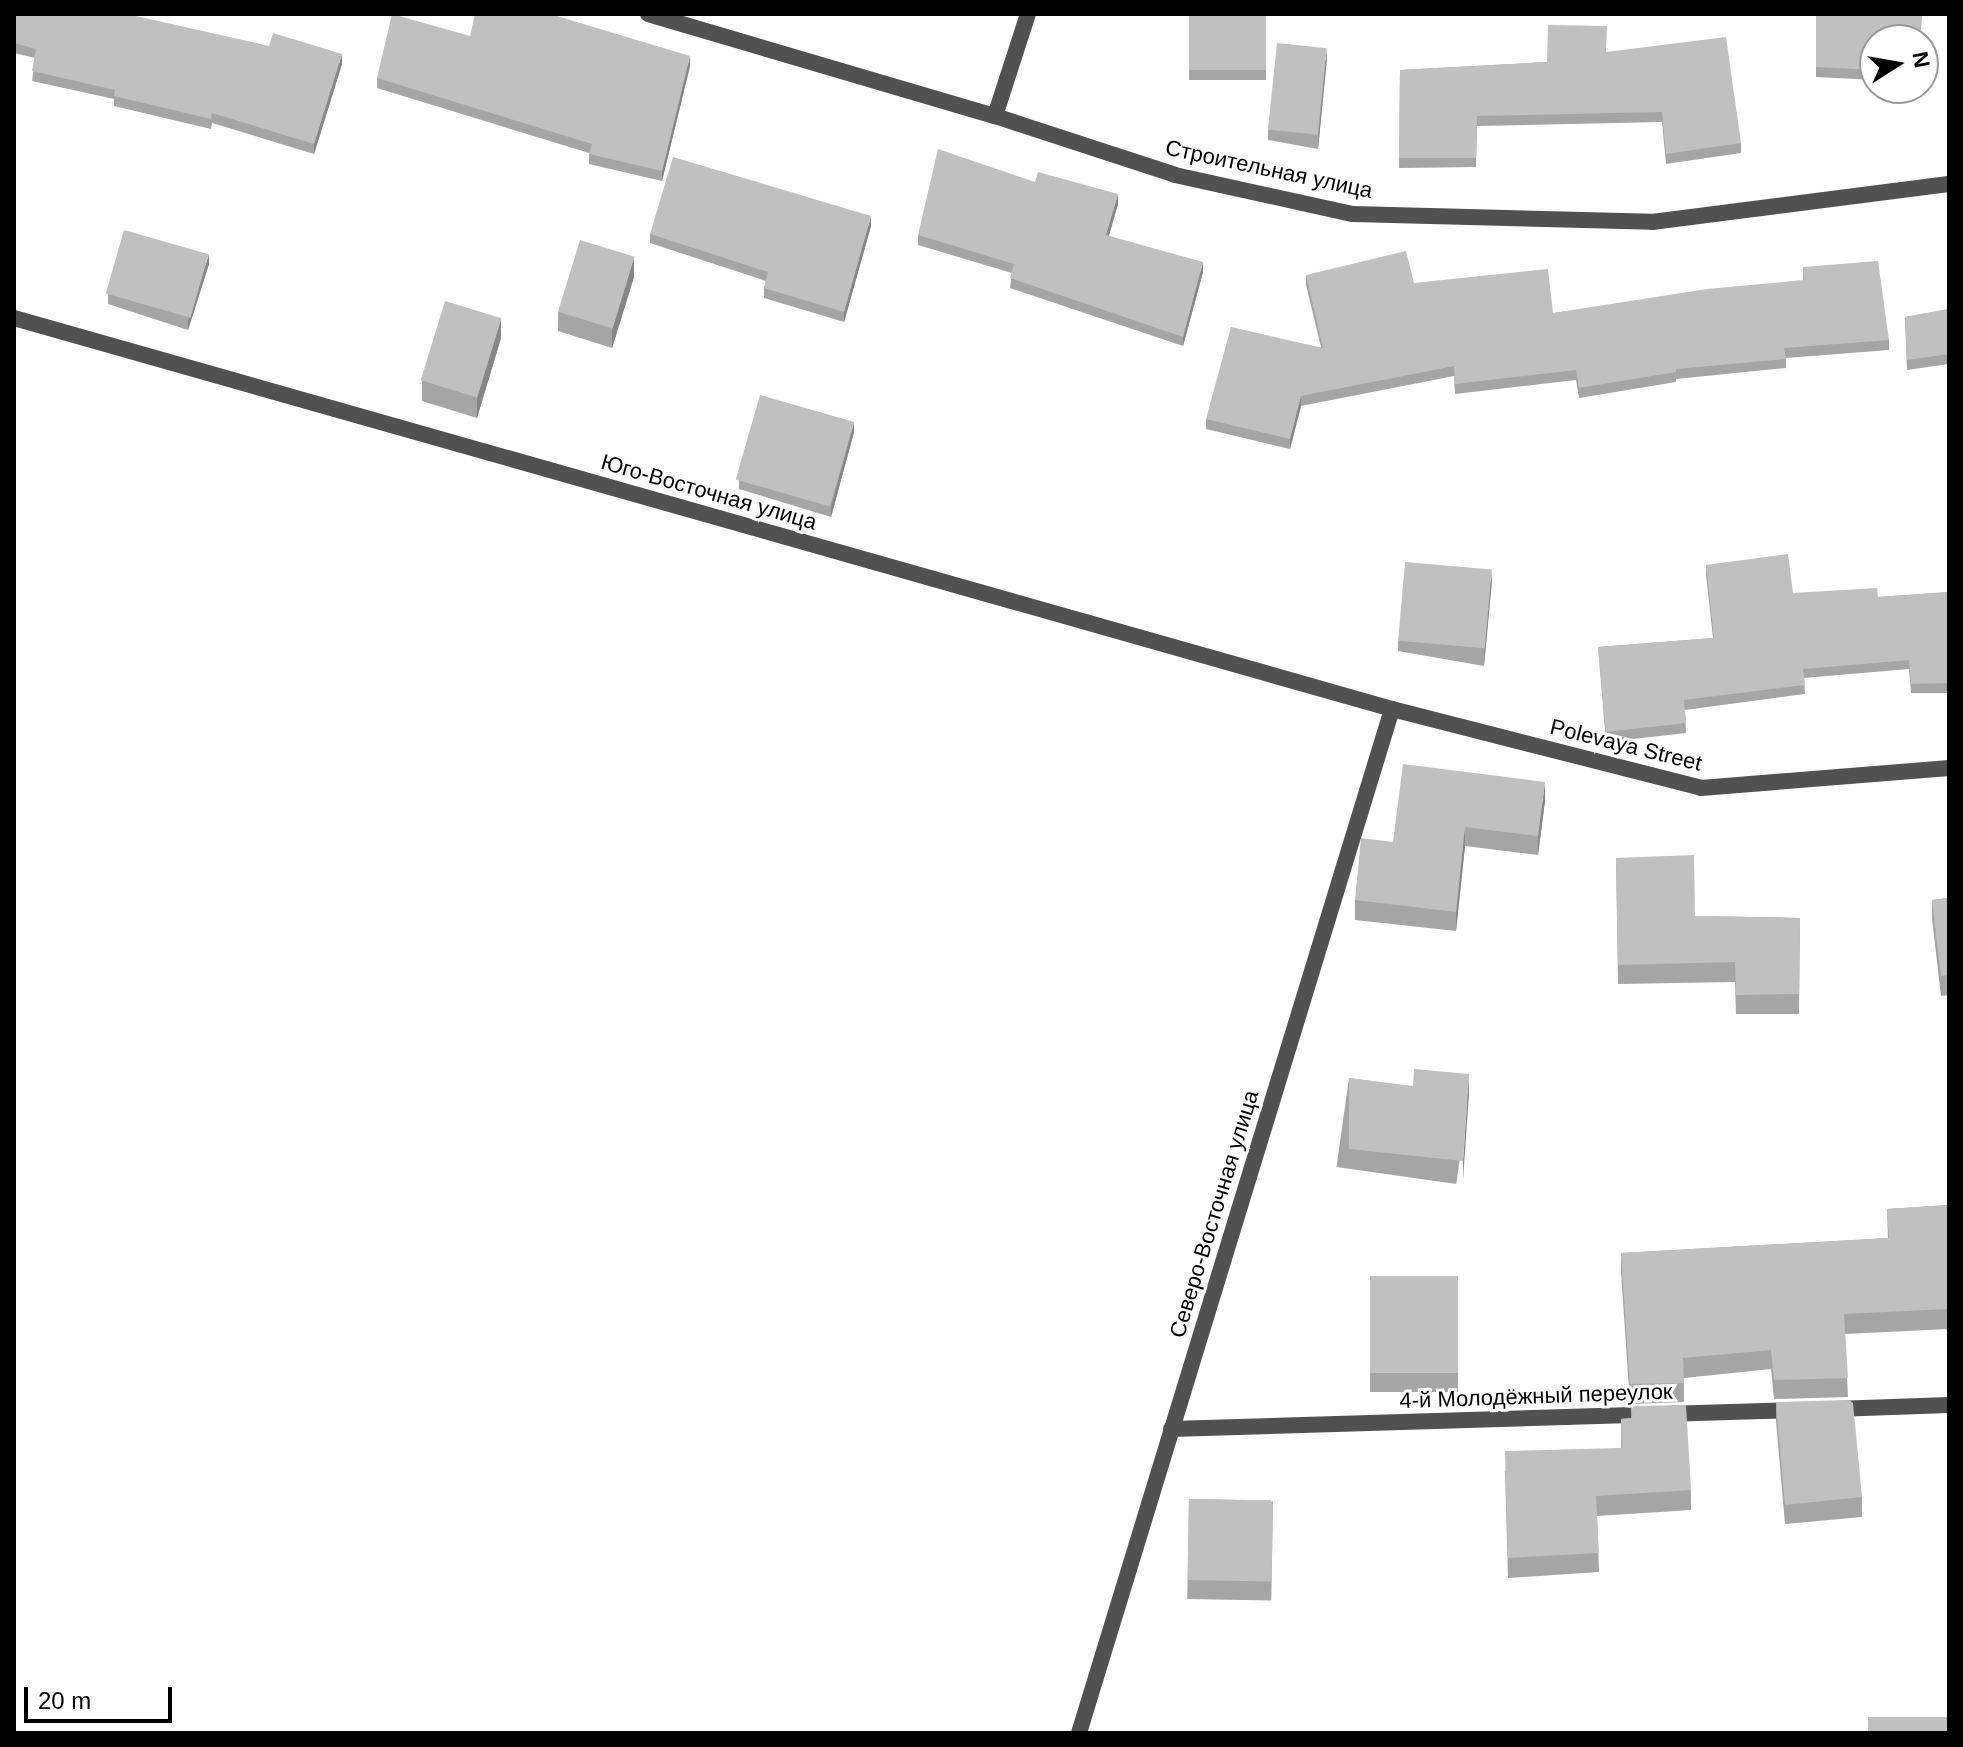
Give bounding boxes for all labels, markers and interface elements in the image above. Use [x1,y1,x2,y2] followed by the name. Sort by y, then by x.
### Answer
[1859,24,1939,104] north arrow
[1907,50,1935,70] text: N
[1163,134,1375,204] street label: Строительная улица
[598,449,820,535] street label: Юго-Восточная улица
[1547,713,1705,777] street label: Polevaya Street
[1164,1087,1264,1341] street label: Северо-Восточная улица
[1399,1378,1673,1414] street label: 4-й Молодёжный переулок
[28,1671,176,1721] scale bar
[38,1687,91,1714] text: 20 m

